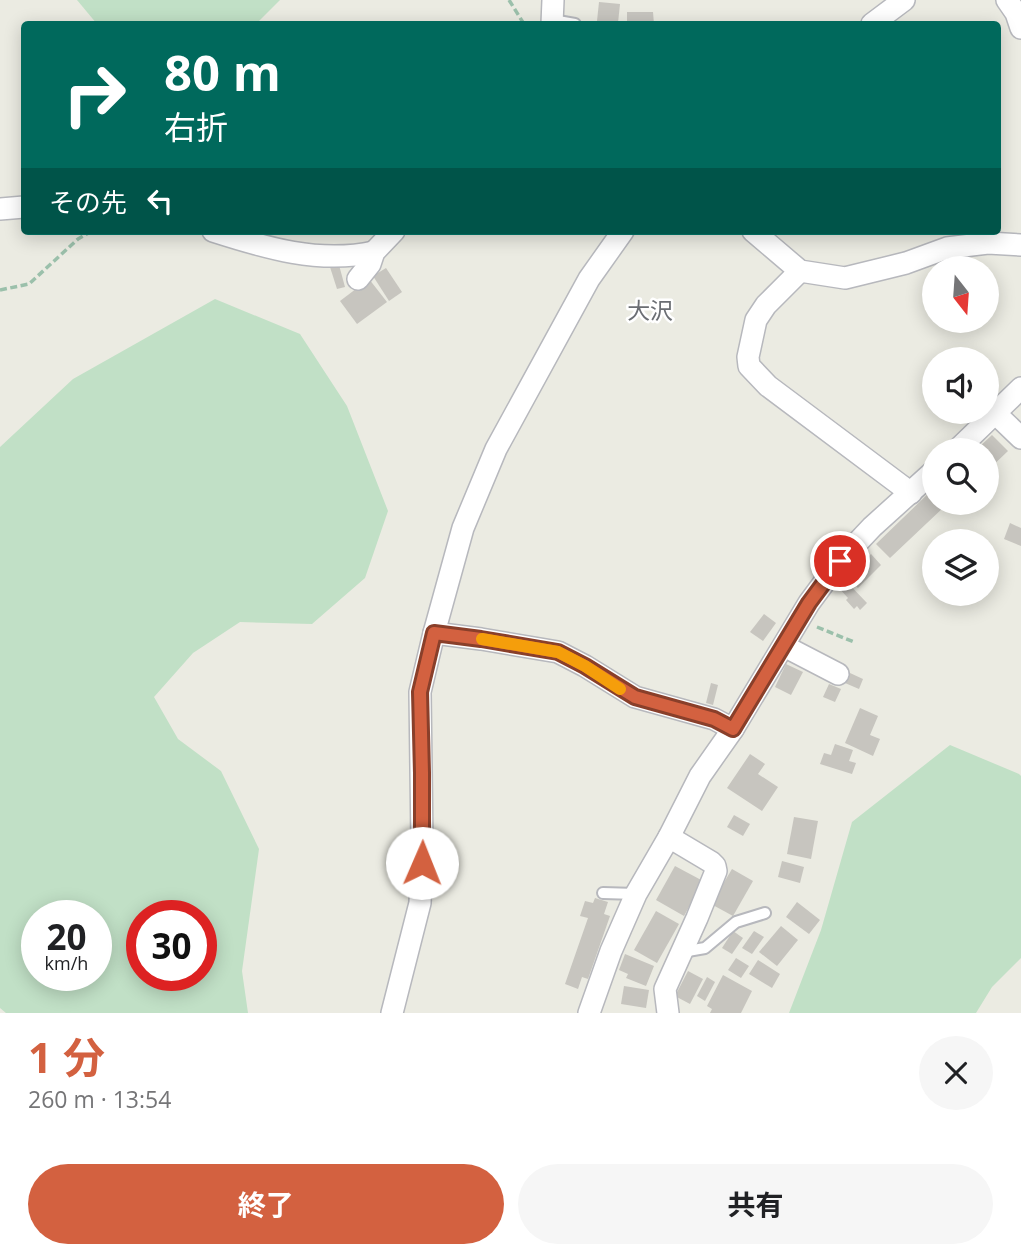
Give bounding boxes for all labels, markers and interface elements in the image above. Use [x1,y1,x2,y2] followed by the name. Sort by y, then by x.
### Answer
[164,39,281,105] text: 80 m
[49,49,140,140] icon: right
[164,105,228,148] text: 右折
[141,182,179,220] icon: left
[49,184,127,220] text: その先
[922,256,999,332] north arrow
[922,256,999,606] map controls
[627,294,673,326] district label: 大沢
[922,347,999,424] button: sound
[922,438,999,515] button: search
[922,529,999,606] button: layers
[810,531,870,591] pin
[821,542,859,580] icon: arrive
[385,826,459,900] position arrow
[126,900,217,991] speed limit sign: 30
[46,913,87,960] text: 20
[45,951,88,975] text: km/h
[28,1028,105,1085] text: 1 分
[919,1036,993,1110] button: close
[28,1083,171,1115] text: 260 m · 13:54
[28,1164,504,1244] button: 終了
[518,1164,993,1244] button: 共有

